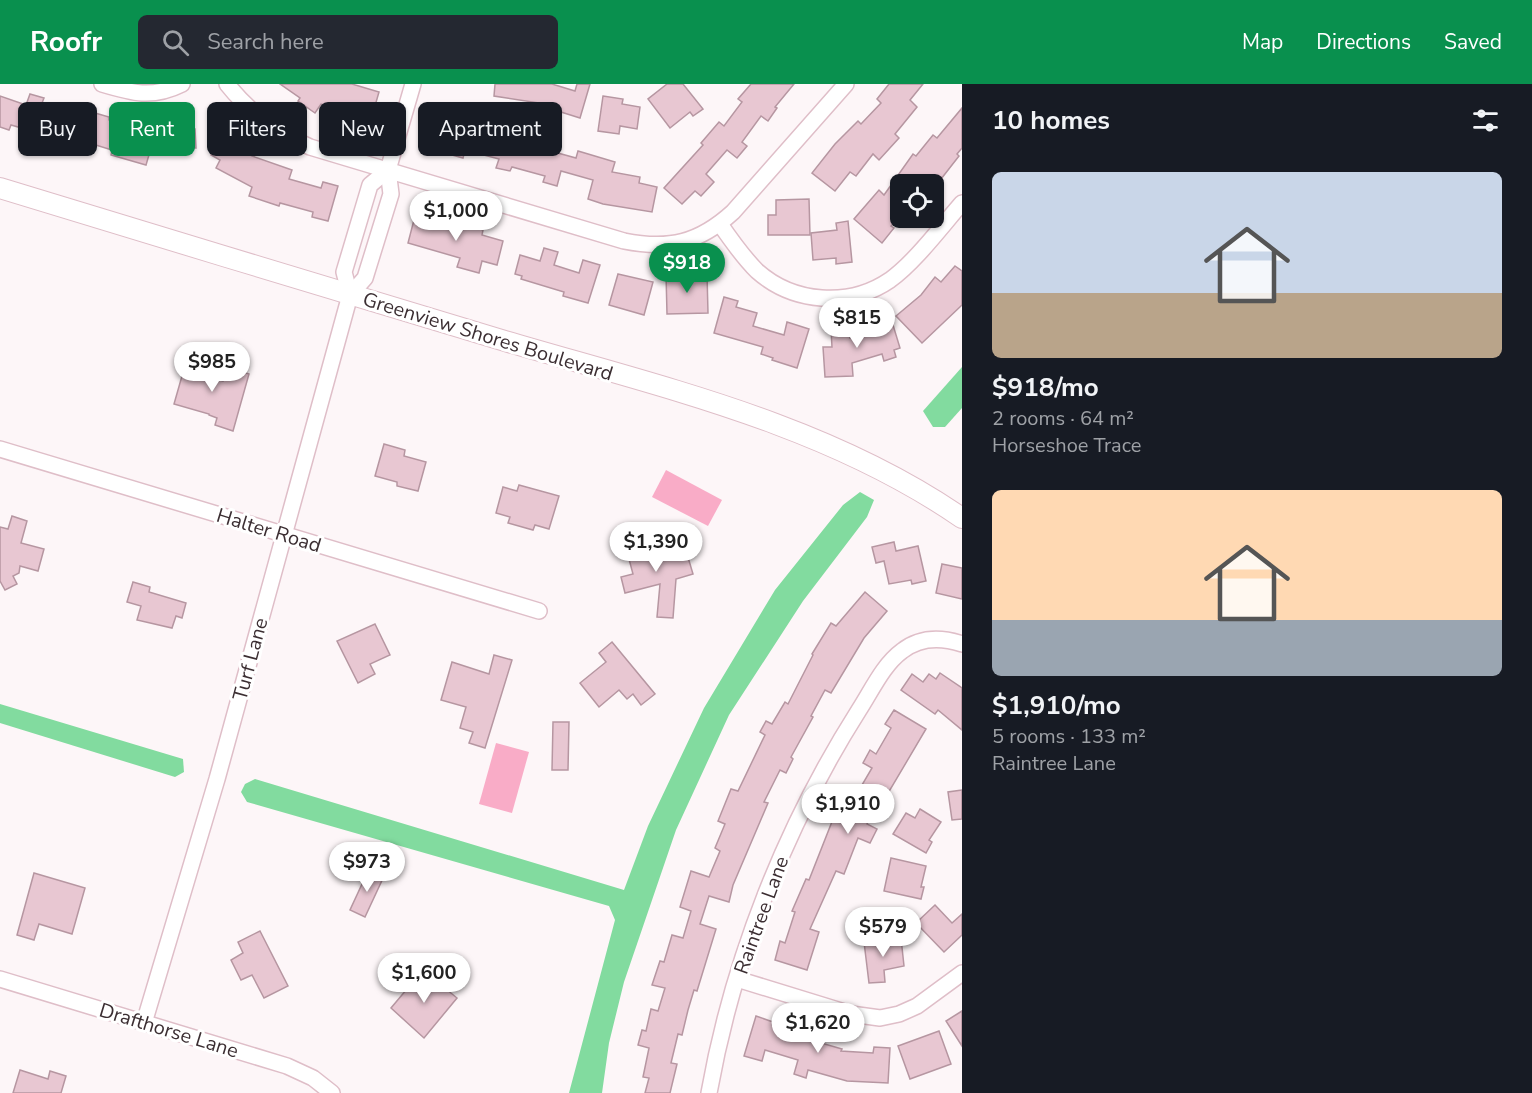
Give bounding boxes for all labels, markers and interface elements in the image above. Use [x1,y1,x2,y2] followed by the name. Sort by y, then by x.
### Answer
[138,15,558,69] search box
[30,23,102,61] text: Roofr
[159,26,192,59] icon: search
[207,27,324,57] text: Search here
[1242,28,1283,56] text: Map
[1316,28,1411,56] text: Directions
[1444,28,1502,56] text: Saved
[18,102,97,156] chip: Buy
[109,102,195,156] chip: Rent
[207,102,307,156] chip: Filters
[319,102,406,156] chip: New
[418,102,562,156] chip: Apartment
[992,103,1110,138] text: 10 homes
[1469,104,1502,137] icon: filters
[890,174,944,228] map controls
[890,174,944,228] button: locate
[407,191,505,242] pin: $1,000
[424,197,488,224] text: $1,000
[1193,211,1301,319] icon: home
[651,243,723,294] pin: $918
[663,249,711,276] text: $918
[359,286,616,387] street label: Greenview Shores Boulevard
[821,298,893,349] pin: $815
[833,304,881,331] text: $815
[176,342,248,393] pin: $985
[188,348,236,375] text: $985
[992,370,1099,405] text: $918/mo
[992,405,1134,432] text: 2 rooms · 64 m²
[992,432,1141,459] text: Horseshoe Trace
[213,502,324,559] street label: Halter Road
[607,522,705,573] pin: $1,390
[624,528,688,555] text: $1,390
[1193,529,1301,637] icon: home
[226,615,274,704] street label: Turf Lane
[992,688,1121,723] text: $1,910/mo
[992,723,1146,750] text: 5 rooms · 133 m²
[992,750,1116,777] text: Raintree Lane
[799,784,897,835] pin: $1,910
[816,790,880,817] text: $1,910
[331,842,403,893] pin: $973
[343,848,391,875] text: $973
[728,852,795,978] street label: Raintree Lane
[847,907,919,958] pin: $579
[859,913,907,940] text: $579
[375,953,473,1004] pin: $1,600
[392,959,456,986] text: $1,600
[96,997,242,1064] street label: Drafthorse Lane
[769,1003,867,1054] pin: $1,620
[786,1009,850,1036] text: $1,620

